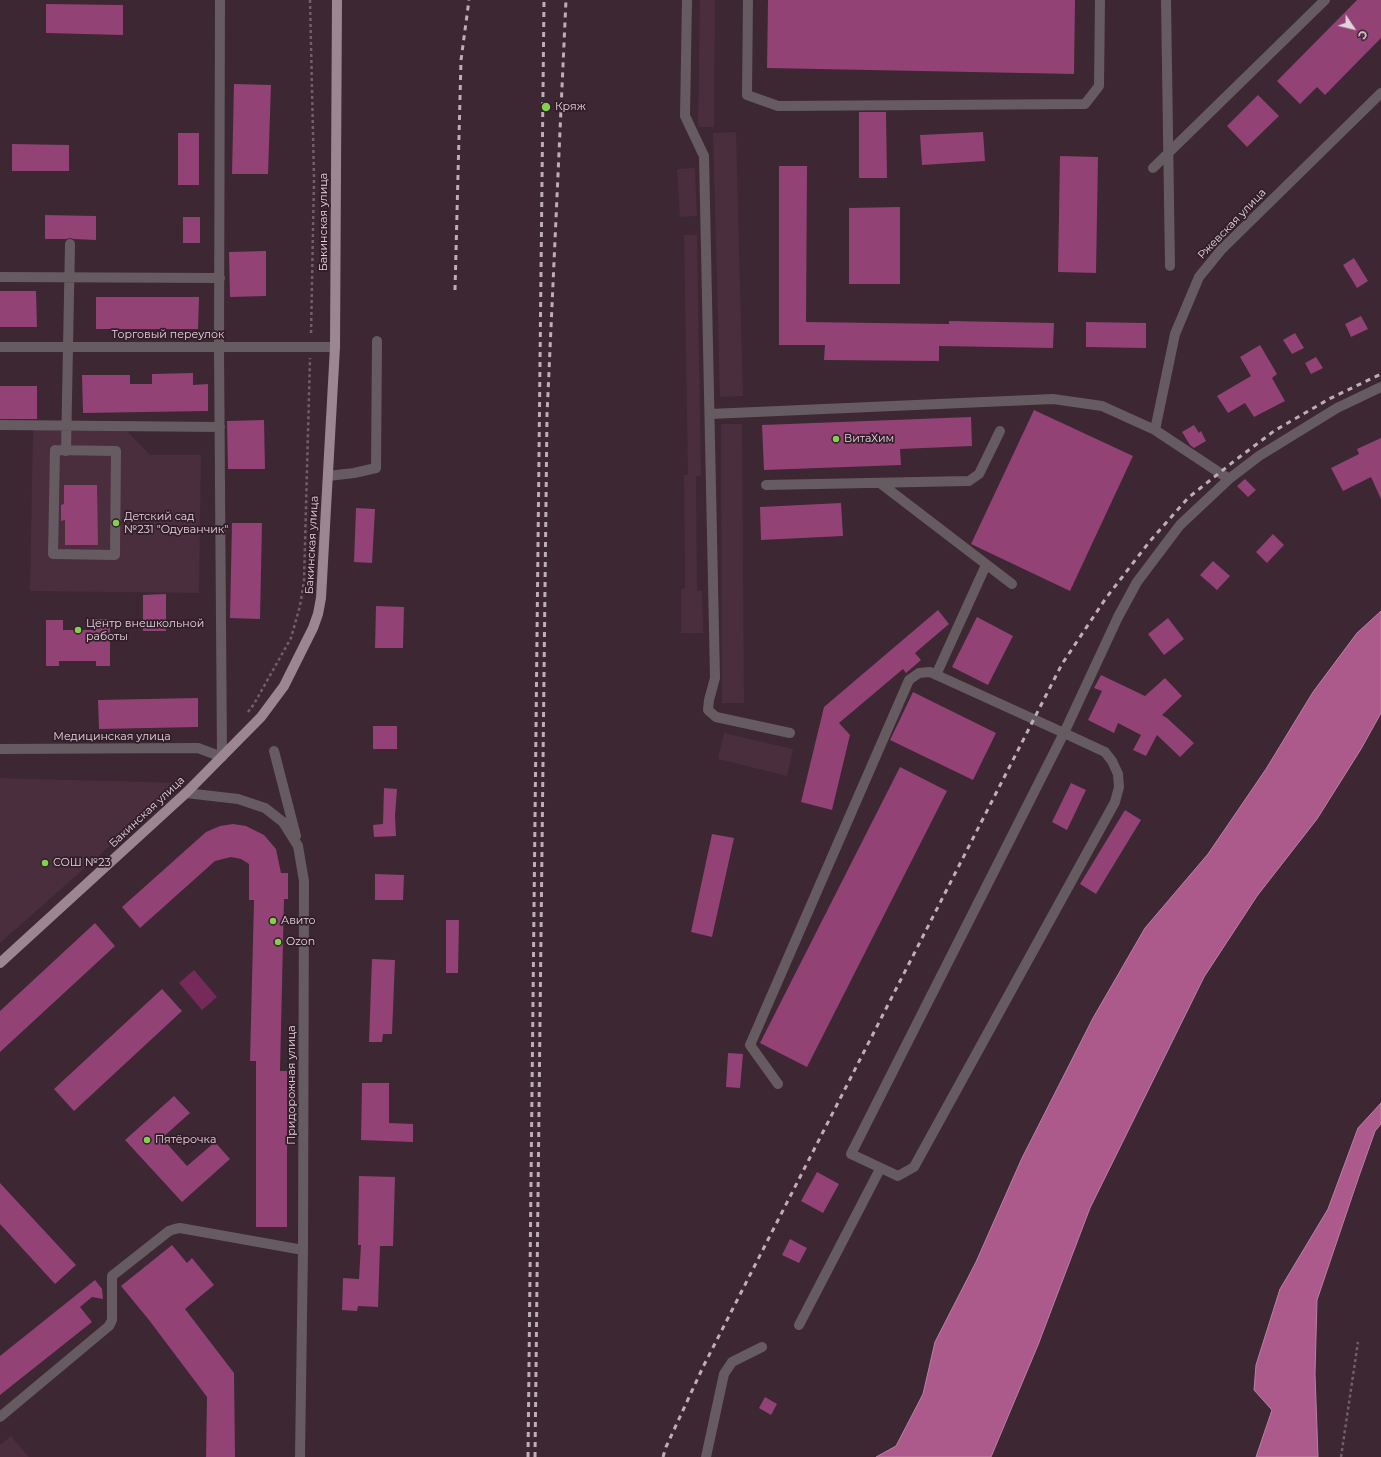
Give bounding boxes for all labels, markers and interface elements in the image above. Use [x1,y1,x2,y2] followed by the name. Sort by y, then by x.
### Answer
[1333,8,1373,48] north arrow
[1355,28,1371,42] text: С
[555,100,586,114] place label: Кряж
[540,101,552,113] marker: Кряж
[317,173,331,271] street label: Бакинская улица
[1195,186,1269,262] street label: Ржевская улица
[112,328,224,342] street label: Торговый переулок
[844,432,894,446] place label: ВитаХим
[831,434,841,444] marker: ВитаХим
[303,495,321,595] street label: Бакинская улица
[124,510,228,536] place label: Детский сад №231 "Одуванчик"
[111,518,121,528] marker: Детский сад №231 "Одуванчик"
[86,617,204,643] place label: Центр внешкольной работы
[73,625,83,635] marker: Центр внешкольной работы
[53,730,171,744] street label: Медицинская улица
[106,774,188,850] street label: Бакинская улица
[53,856,111,870] place label: СОШ №23
[40,858,50,868] marker: СОШ №23
[281,914,315,928] place label: Авито
[268,916,278,926] marker: Авито
[286,935,315,949] place label: Ozon
[273,937,283,947] marker: Ozon
[285,1025,299,1145] street label: Придорожная улица
[155,1133,216,1147] place label: Пятёрочка
[142,1135,152,1145] marker: Пятёрочка

